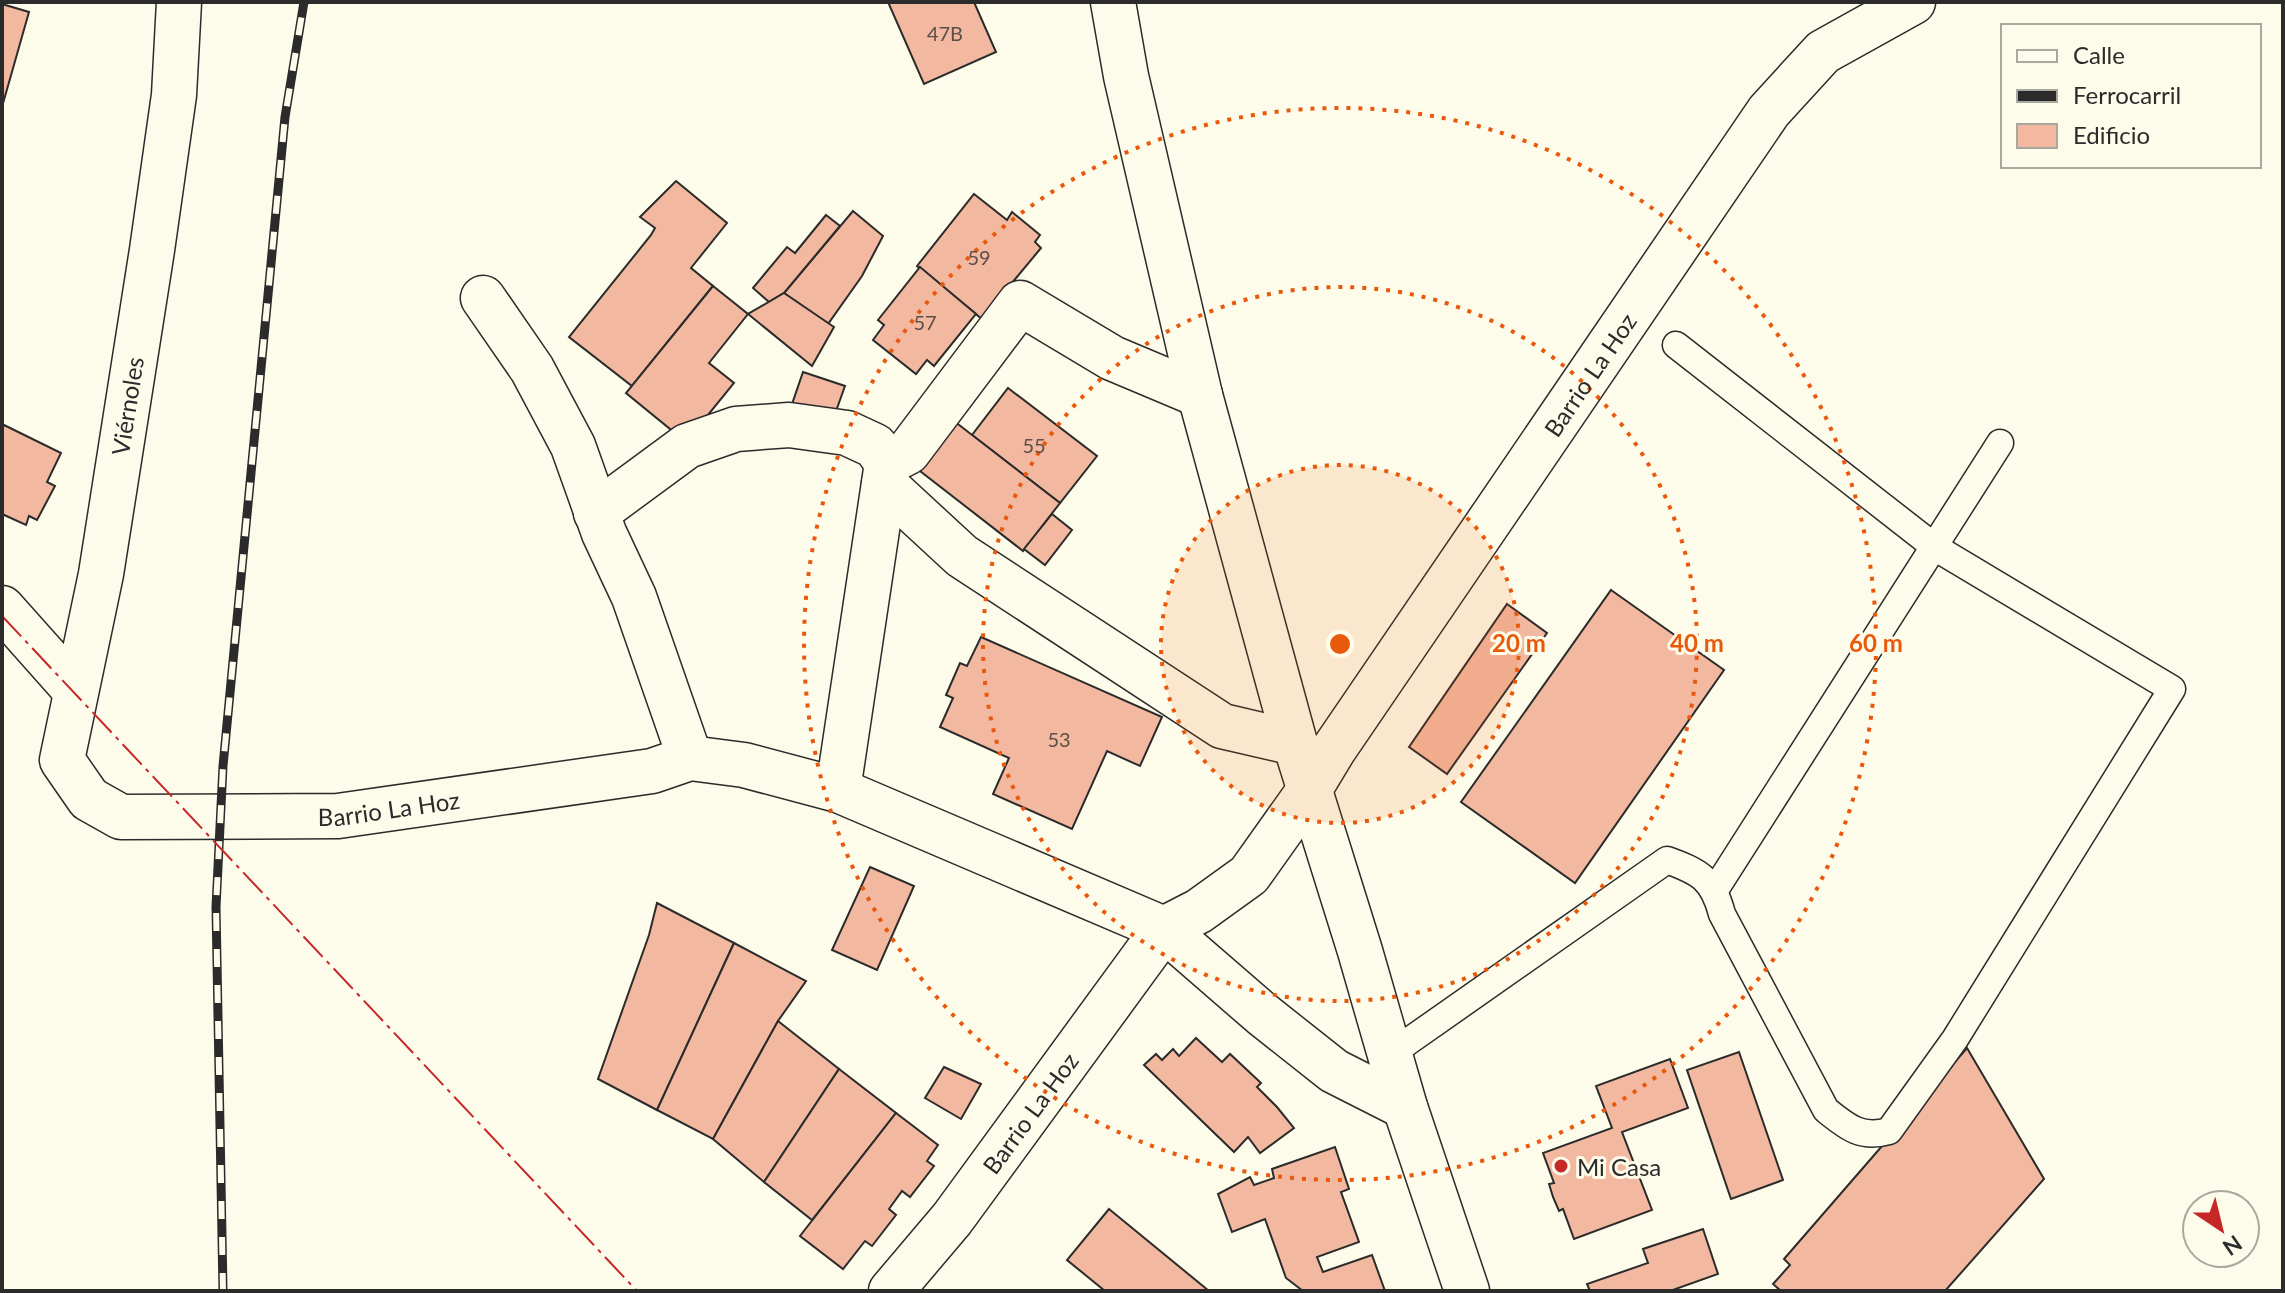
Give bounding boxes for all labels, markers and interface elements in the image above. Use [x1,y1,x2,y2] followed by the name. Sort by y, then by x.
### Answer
[927,21,963,45] house number: 47B
[2001,24,2261,168] legend
[2073,40,2125,69] text: Calle
[2073,80,2181,109] text: Ferrocarril
[2073,120,2150,149] text: Edificio
[967,245,991,269] house number: 59
[1537,307,1642,442] street label: Barrio La Hoz
[913,310,937,334] house number: 57
[105,355,149,457] street label: Viérnoles
[1022,433,1046,457] house number: 55
[1492,628,1546,657] text: 20 m
[1670,628,1724,657] text: 40 m
[1849,628,1903,657] text: 60 m
[1326,630,1354,658] centre of rings
[1047,727,1071,751] house number: 53
[318,784,462,831] street label: Barrio La Hoz
[976,1046,1084,1179] street label: Barrio La Hoz
[1577,1152,1661,1181] place label: Mi Casa
[1552,1157,1570,1175] marker: Mi Casa
[2181,1189,2261,1269] north arrow
[2218,1230,2247,1262] text: N

